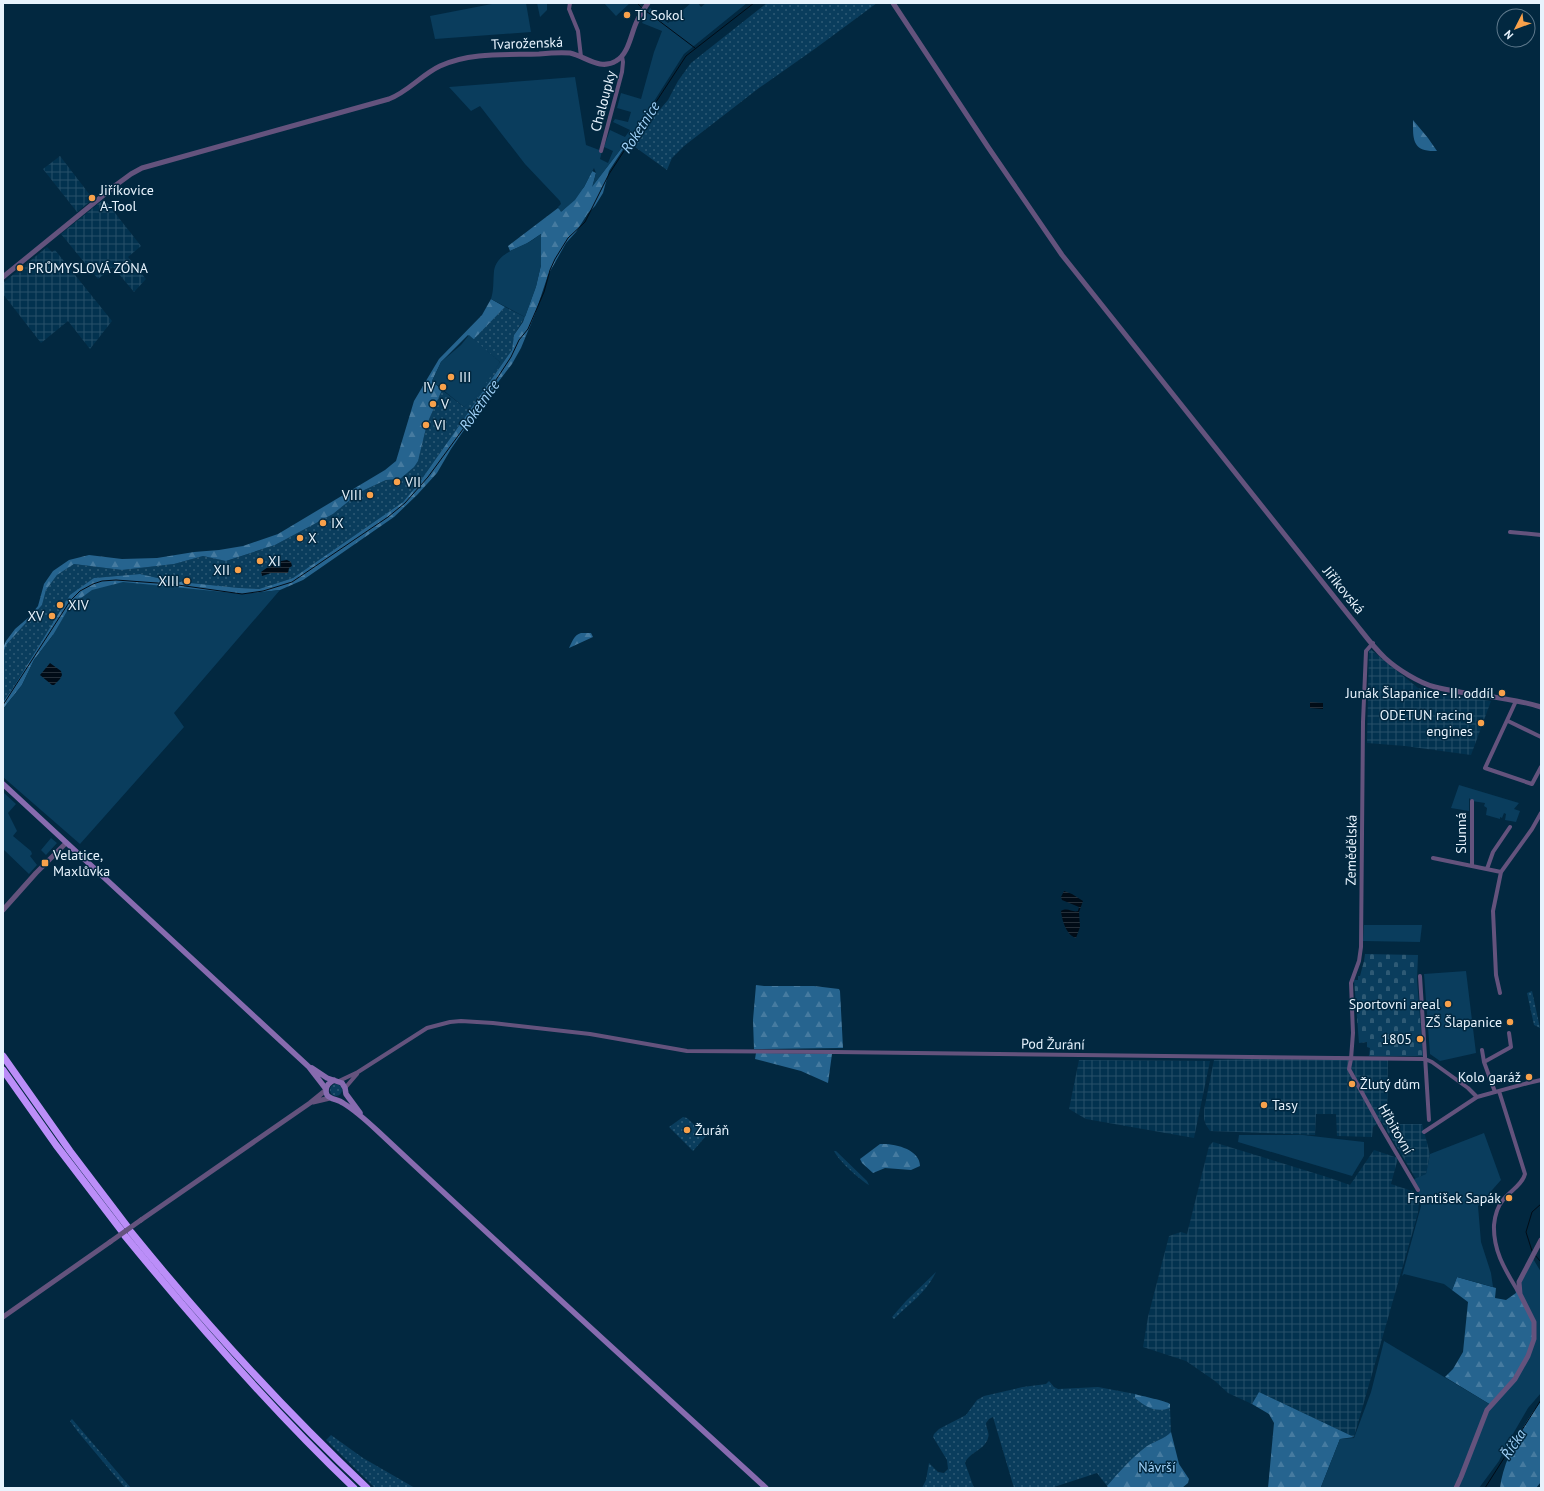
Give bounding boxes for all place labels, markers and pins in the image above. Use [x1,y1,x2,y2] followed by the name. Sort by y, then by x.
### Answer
[635,6,684,24] place label: TJ Sokol
[622,10,632,20] marker: TJ Sokol
[99,181,154,215] place label: Jiříkovice A-Tool
[87,193,97,203] marker: Jiříkovice A-Tool
[28,259,149,277] place label: PRŮMYSLOVÁ ZÓNA
[15,263,25,273] marker: PRŮMYSLOVÁ ZÓNA
[459,368,471,386] place label: III
[446,372,456,382] marker: III
[423,378,435,396] place label: IV
[438,382,448,392] marker: IV
[440,395,449,413] place label: V
[428,399,438,409] marker: V
[433,416,446,434] place label: VI
[421,420,431,430] marker: VI
[404,473,421,491] place label: VII
[392,477,402,487] marker: VII
[341,486,362,504] place label: VIII
[365,490,375,500] marker: VIII
[331,514,344,532] place label: IX
[318,518,328,528] marker: IX
[308,529,317,547] place label: X
[295,533,305,543] marker: X
[268,552,281,570] place label: XI
[255,556,265,566] marker: XI
[213,561,230,579] place label: XII
[233,565,243,575] marker: XII
[158,572,179,590] place label: XIII
[182,576,192,586] marker: XIII
[68,596,89,614] place label: XIV
[55,600,65,610] marker: XIV
[27,607,44,625] place label: XV
[47,611,57,621] marker: XV
[1345,684,1494,702] place label: Junák Šlapanice - II. oddíl
[1497,688,1507,698] marker: Junák Šlapanice - II. oddíl
[1380,706,1473,740] place label: ODETUN racing engines
[1476,718,1486,728] marker: ODETUN racing engines
[52,846,110,880] place label: Velatice, Maxlůvka
[40,858,50,868] marker: Velatice, Maxlůvka
[1349,995,1440,1013] place label: Sportovni areal
[1443,999,1453,1009] marker: Sportovni areal
[1426,1013,1502,1031] place label: ZŠ Šlapanice
[1505,1017,1515,1027] marker: ZŠ Šlapanice
[1381,1030,1412,1048] place label: 1805
[1415,1034,1425,1044] marker: 1805
[1458,1068,1521,1086] place label: Kolo garáž
[1524,1072,1534,1082] marker: Kolo garáž
[1360,1075,1420,1093] place label: Žlutý dům
[1347,1079,1357,1089] marker: Žlutý dům
[1272,1096,1298,1114] place label: Tasy
[1259,1100,1269,1110] marker: Tasy
[695,1121,729,1139] place label: Žuráň
[682,1125,692,1135] marker: Žuráň
[1407,1189,1501,1207] place label: František Sapák
[1504,1193,1514,1203] marker: František Sapák

